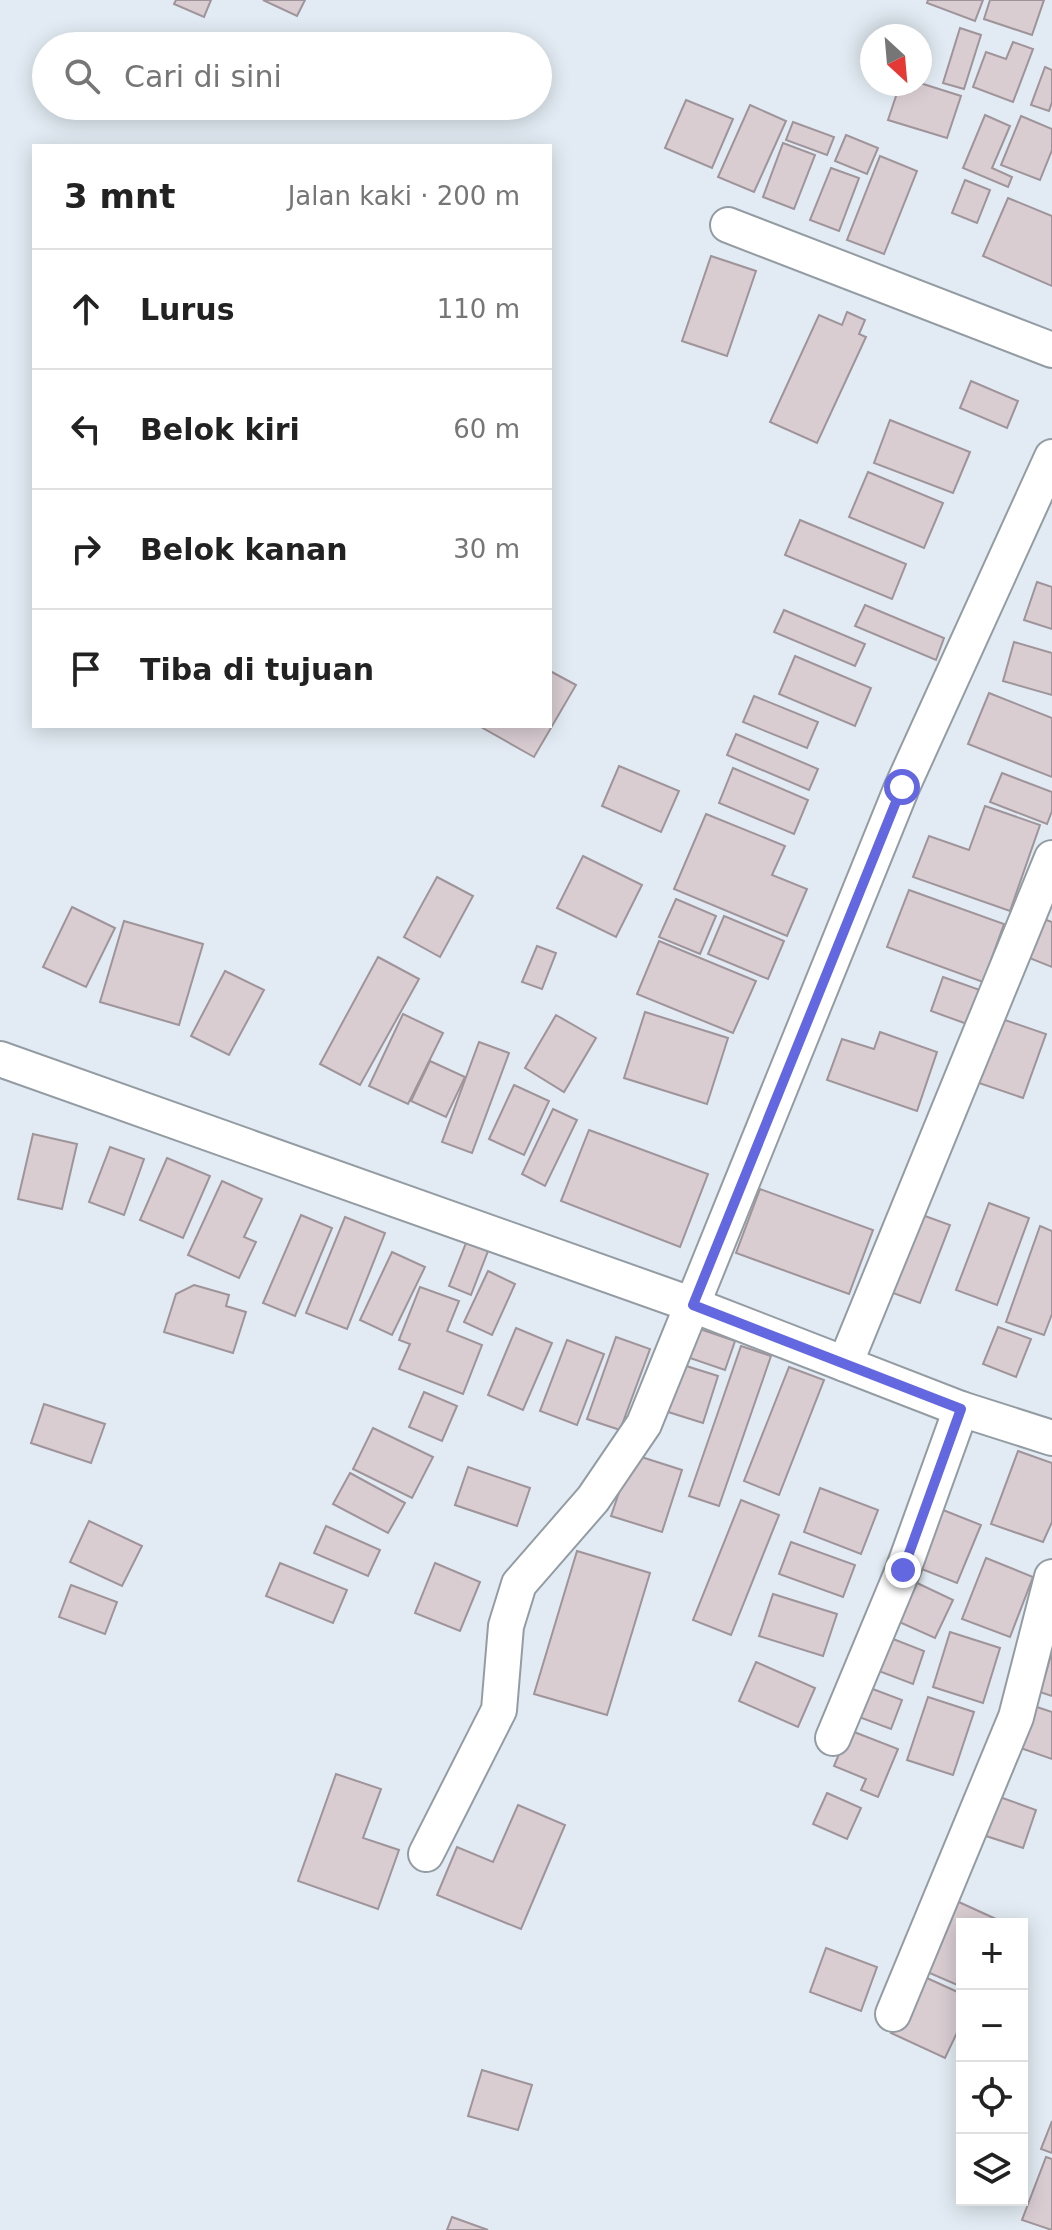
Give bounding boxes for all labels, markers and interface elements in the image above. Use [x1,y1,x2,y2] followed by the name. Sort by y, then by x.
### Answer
[860,24,932,96] north arrow
[32,32,552,120] search box
[60,54,104,98] icon: search
[124,59,282,94] text: Cari di sini
[64,176,175,216] text: 3 mnt
[288,181,520,211] text: Jalan kaki · 200 m
[64,287,108,331] icon: ahead
[140,292,234,327] text: Lurus
[437,294,520,324] text: 110 m
[64,407,108,451] icon: left
[140,412,300,447] text: Belok kiri
[453,414,520,444] text: 60 m
[64,527,108,571] icon: right
[140,532,348,567] text: Belok kanan
[453,534,520,564] text: 30 m
[64,647,108,691] icon: arrive
[140,652,374,687] text: Tiba di tujuan
[884,769,920,805] route start
[885,1552,921,1588] route end
[956,1918,1028,2206] map controls
[956,1918,1028,1990] button: +
[956,1990,1028,2062] button: −
[956,2062,1028,2134] button: locate
[956,2134,1028,2206] button: layers

